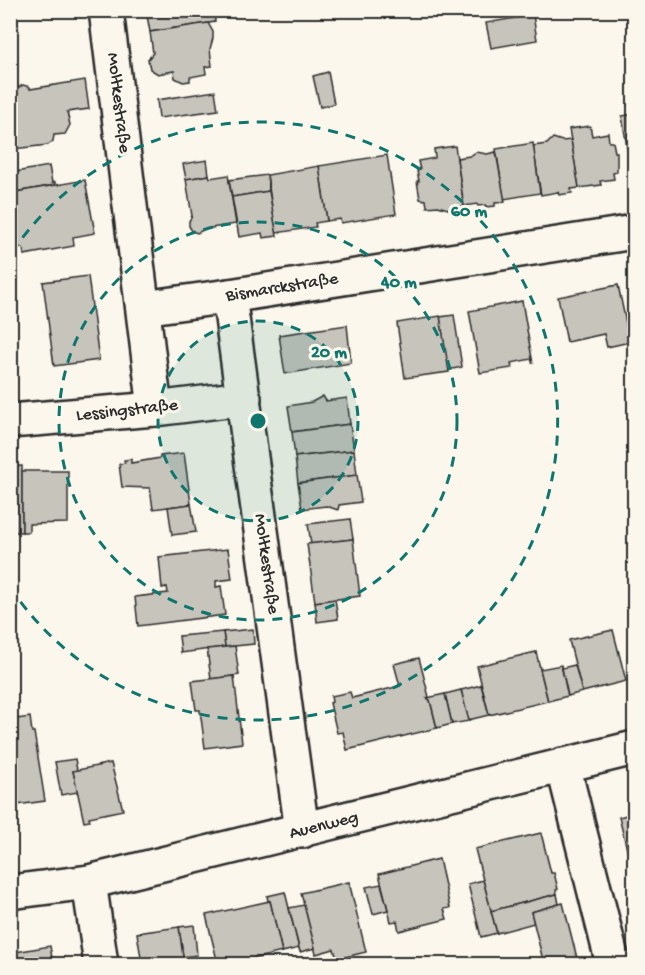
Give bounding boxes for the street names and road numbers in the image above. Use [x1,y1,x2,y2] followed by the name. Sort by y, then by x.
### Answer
[101,52,135,155] street label: Moltkestraße
[223,269,340,307] street label: Bismarckstraße
[75,395,180,427] street label: Lessingstraße
[249,513,284,616] street label: Moltkestraße
[287,807,361,845] street label: Auenweg

